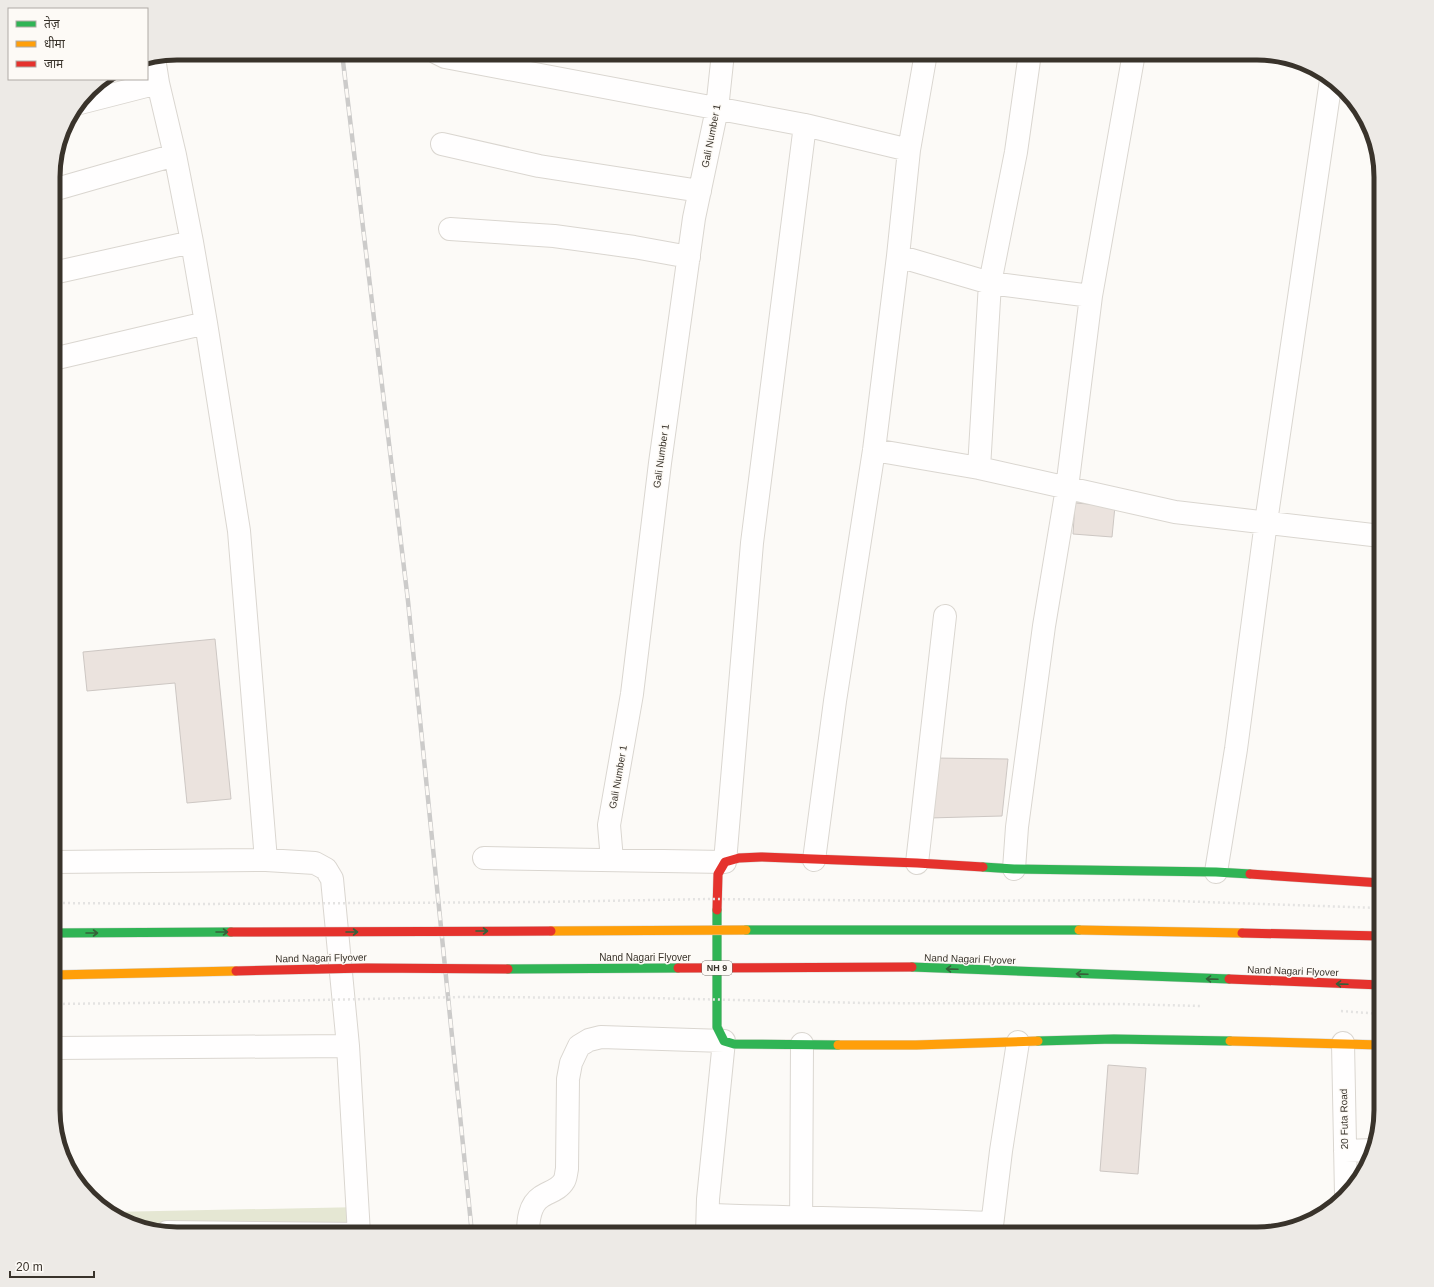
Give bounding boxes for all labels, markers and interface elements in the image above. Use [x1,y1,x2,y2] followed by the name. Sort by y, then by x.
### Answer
[8,8,148,80] legend
[44,16,61,31] text: तेज़
[44,36,66,51] text: धीमा
[44,57,64,71] text: जाम
[699,103,723,169] street label: Gali Number 1
[651,423,671,489] street label: Gali Number 1
[607,744,629,810] street label: Gali Number 1
[475,927,488,935] one-way arrow
[215,928,228,936] one-way arrow
[345,928,358,936] one-way arrow
[85,929,98,936] one-way arrow
[275,952,368,964] street label: Nand Nagari Flyover
[599,952,692,963] street label: Nand Nagari Flyover
[924,952,1017,966] street label: Nand Nagari Flyover
[702,961,732,975] road number: NH 9
[1247,964,1340,978] street label: Nand Nagari Flyover
[946,965,959,973] one-way arrow
[1076,970,1089,978] one-way arrow
[1206,975,1219,983] one-way arrow
[1336,980,1349,987] one-way arrow
[1338,1089,1350,1149] street label: 20 Futa Road
[10,1253,94,1279] scale bar
[16,1260,43,1274] text: 20 m

